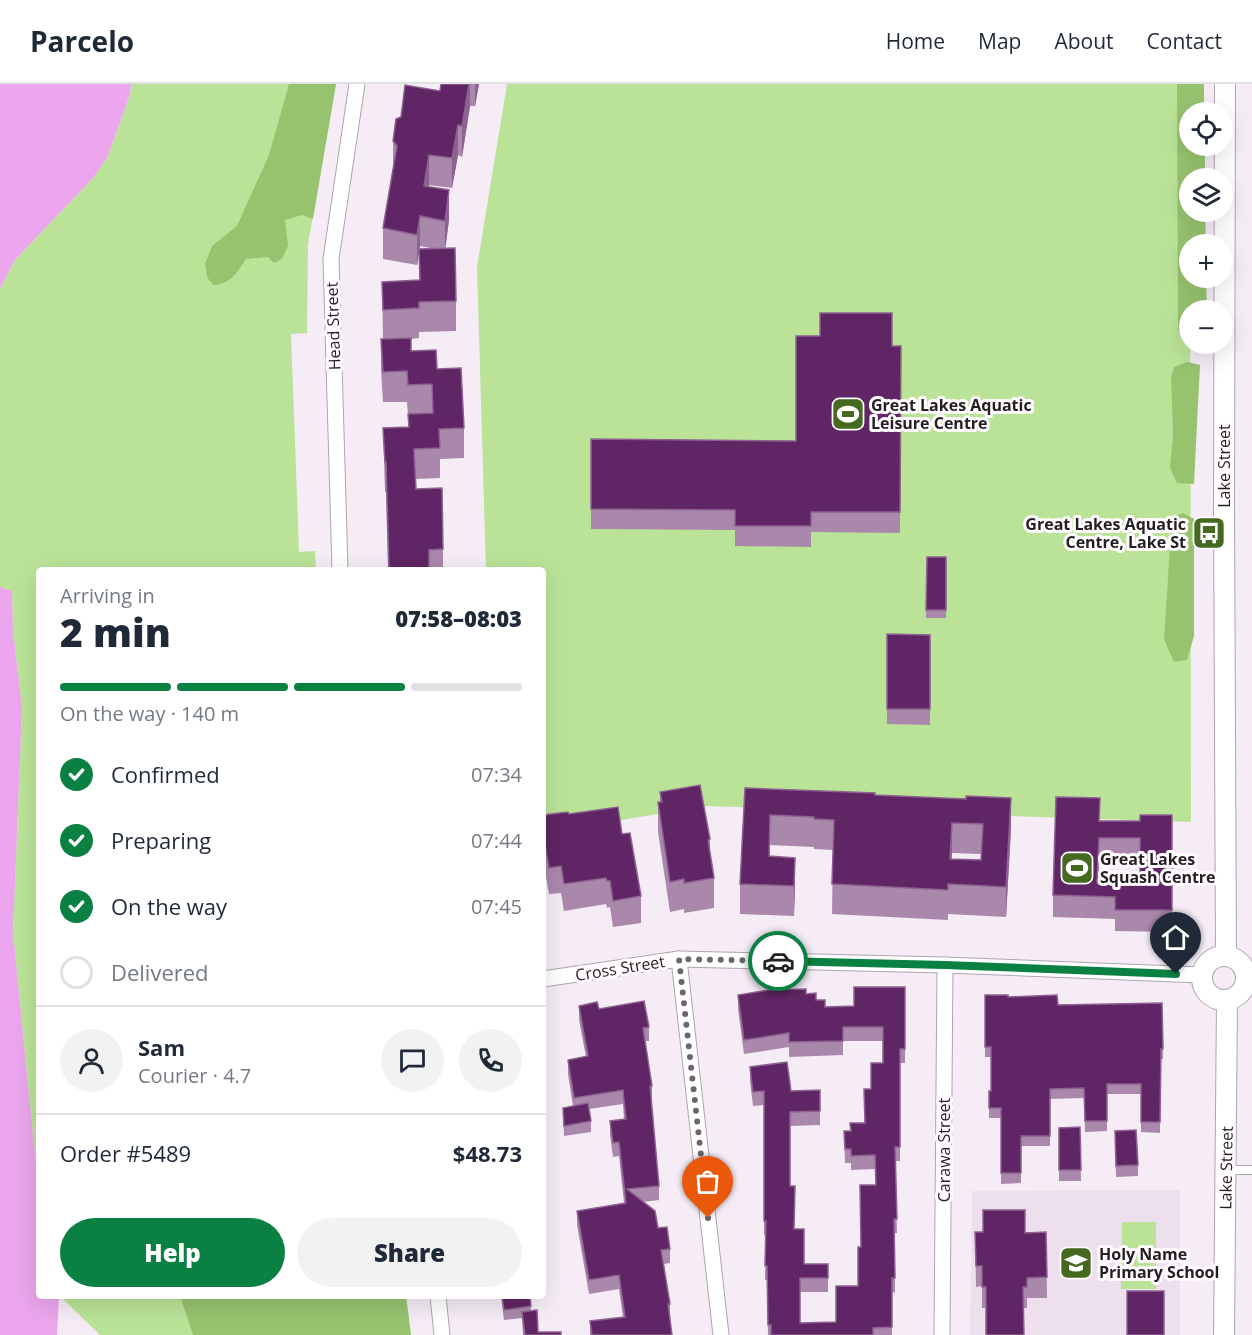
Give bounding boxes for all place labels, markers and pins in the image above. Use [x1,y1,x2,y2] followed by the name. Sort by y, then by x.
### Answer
[871,394,1032,434] place label: Great Lakes Aquatic Leisure Centre
[830,396,866,432] sports icon: Great Lakes Aquatic Leisure Centre
[1025,513,1186,553] place label: Great Lakes Aquatic Centre, Lake St
[1191,515,1227,551] bus stop icon: Great Lakes Aquatic Centre, Lake St
[1100,848,1216,888] place label: Great Lakes Squash Centre
[1059,850,1095,886] sports icon: Great Lakes Squash Centre
[1150,912,1201,974] pin
[682,1156,733,1218] pin
[1099,1243,1219,1283] place label: Holy Name Primary School
[1058,1245,1094,1281] school or university icon: Holy Name Primary School

